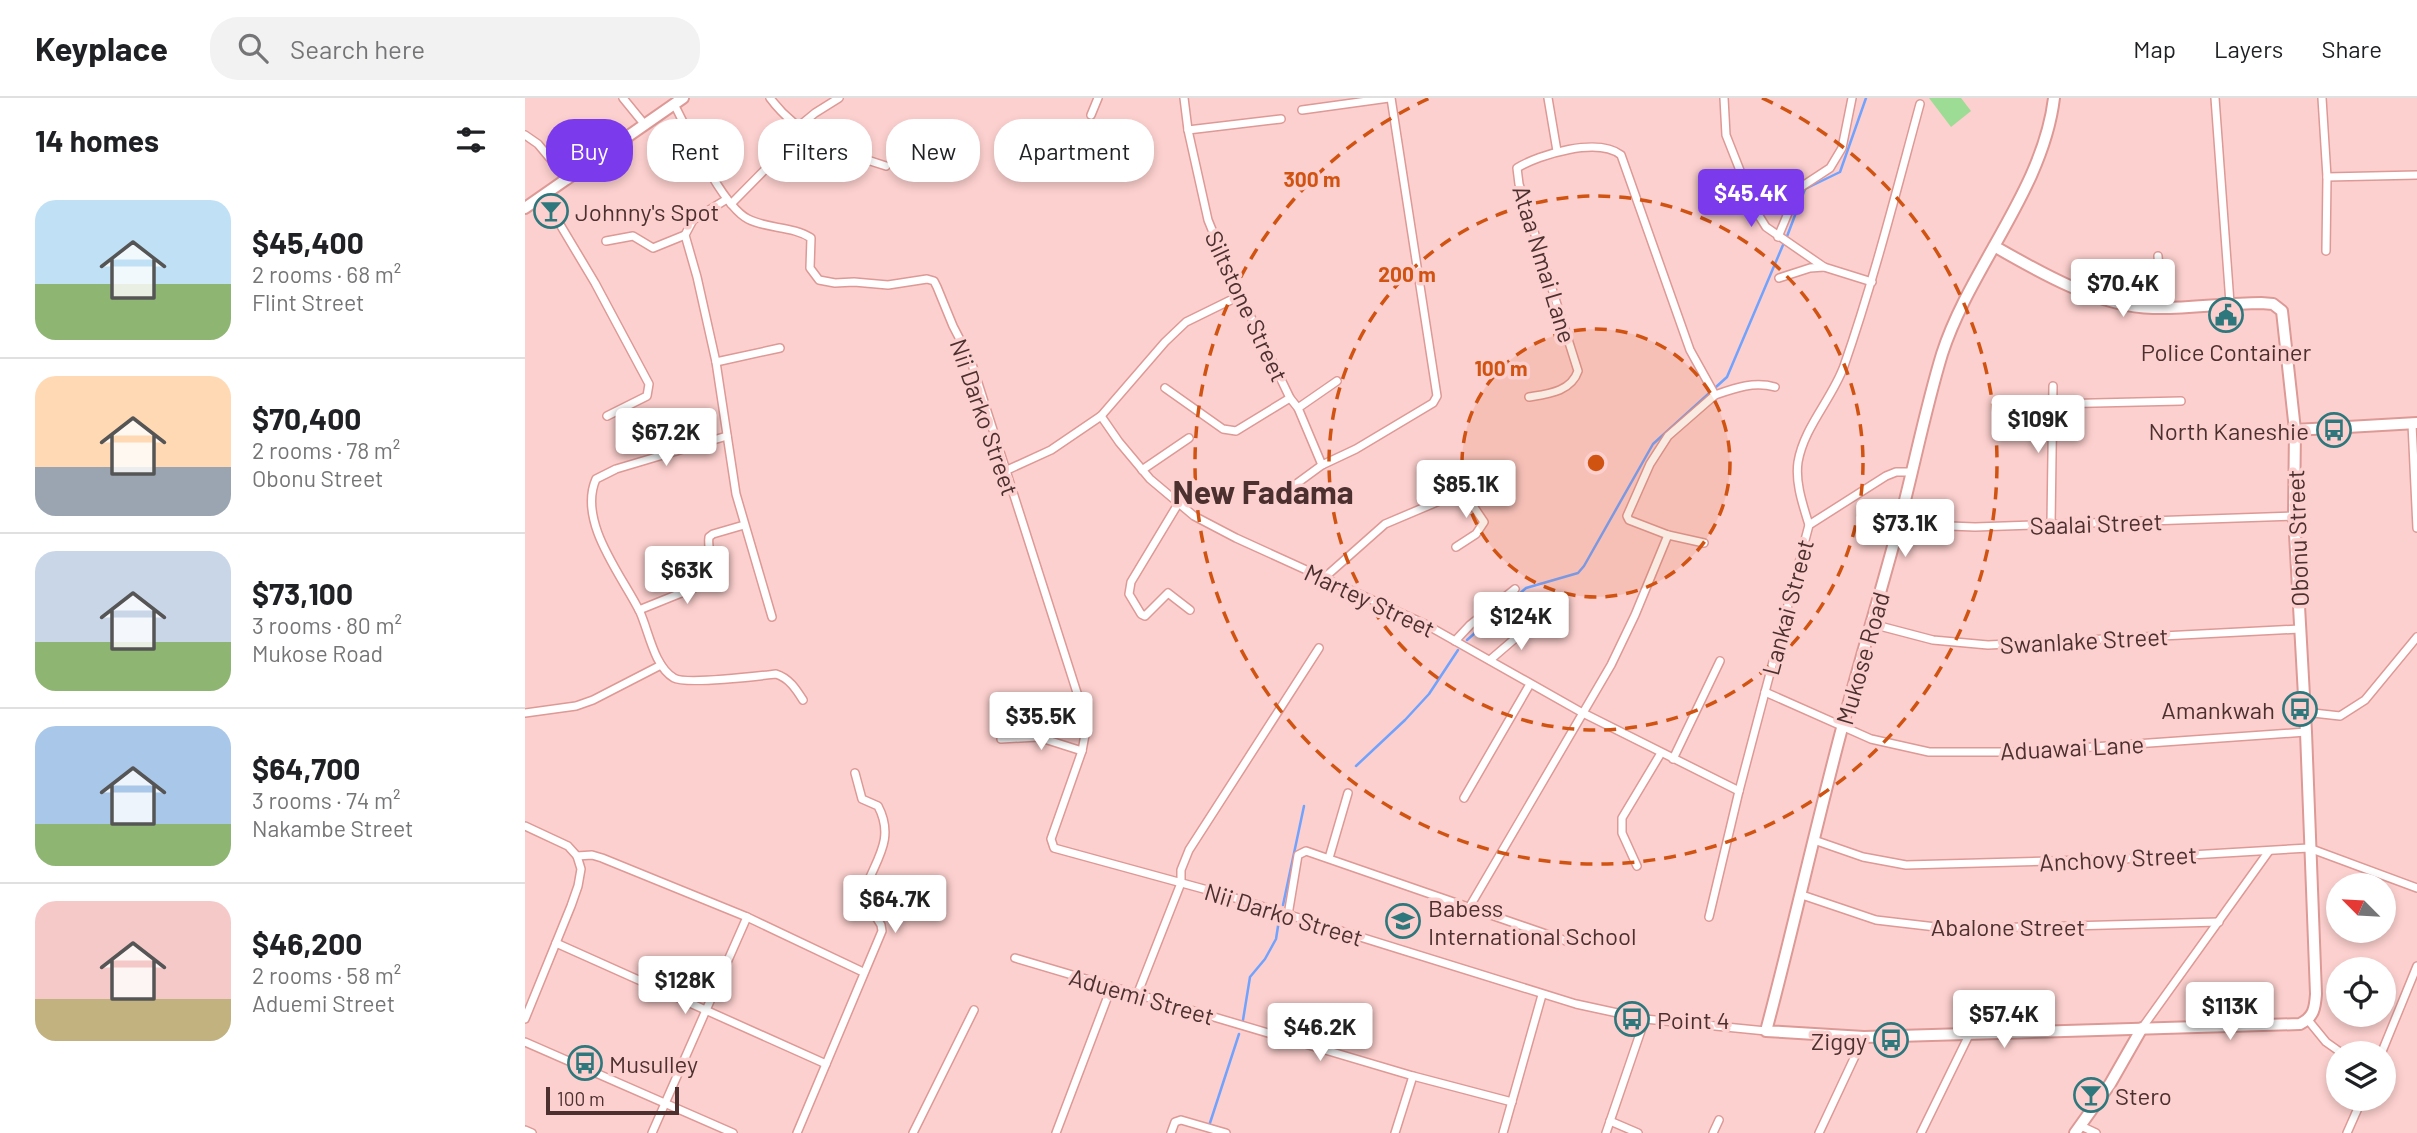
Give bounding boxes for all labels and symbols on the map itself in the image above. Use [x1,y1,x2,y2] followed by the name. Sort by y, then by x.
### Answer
[1283,166,1341,191] text: 300 m
[1694,170,1808,229] pin: $45.4K
[1507,182,1583,346] street label: Ataa Nmai Lane
[532,192,570,230] bar icon: Johnny's Spot
[575,197,719,226] place label: Johnny's Spot
[1199,226,1295,386] street label: Siltstone Street
[2066,260,2180,319] pin: $70.4K
[1378,261,1436,286] text: 200 m
[2207,296,2245,334] public building icon: Police Container
[945,335,1025,499] street label: Nii Darko Street
[2141,337,2311,366] place label: Police Container
[1474,355,1528,380] text: 100 m
[1989,396,2087,455] pin: $109K
[609,408,723,468] pin: $67.2K
[2315,411,2353,449] bus stop icon: North Kaneshie
[2148,416,2309,445] place label: North Kaneshie
[1584,451,1608,475] centre of rings
[1409,460,1523,520] pin: $85.1K
[2280,469,2314,607] street label: Obonu Street
[1172,472,1354,510] district label: New Fadama
[1848,500,1962,559] pin: $73.1K
[2029,506,2163,540] street label: Saalai Street
[1755,536,1819,678] street label: Lankai Street
[646,546,728,606] pin: $63K
[1300,557,1440,643] street label: Martey Street
[1829,588,1895,728] street label: Mukose Road
[1472,592,1570,652] pin: $124K
[1999,621,2169,659] street label: Swanlake Street
[2281,690,2319,728] bus stop icon: Amankwah
[984,692,1098,752] pin: $35.5K
[2161,695,2275,724] place label: Amankwah
[1999,729,2145,765] street label: Aduawai Lane
[2038,839,2198,877] street label: Anchovy Street
[2326,873,2396,943] north arrow
[838,876,952,935] pin: $64.7K
[1201,876,1367,952] street label: Nii Darko Street
[1428,893,1637,950] place label: Babess International School
[1384,902,1422,940] school or university icon: Babess International School
[1931,912,2085,941] street label: Abalone Street
[636,956,734,1016] pin: $128K
[1066,961,1218,1031] street label: Aduemi Street
[2181,982,2279,1042] pin: $113K
[1947,990,2061,1050] pin: $57.4K
[1613,1000,1651,1038] bus stop icon: Point 4
[1263,1004,1377,1063] pin: $46.2K
[1657,1005,1730,1034] place label: Point 4
[1872,1021,1910,1059] bus stop icon: Ziggy
[1811,1026,1867,1055] place label: Ziggy
[566,1044,604,1082] bus stop icon: Musulley
[609,1049,698,1078] place label: Musulley
[2072,1076,2110,1114] bar icon: Stero
[2115,1081,2172,1110] place label: Stero
[546,1084,679,1116] scale bar

